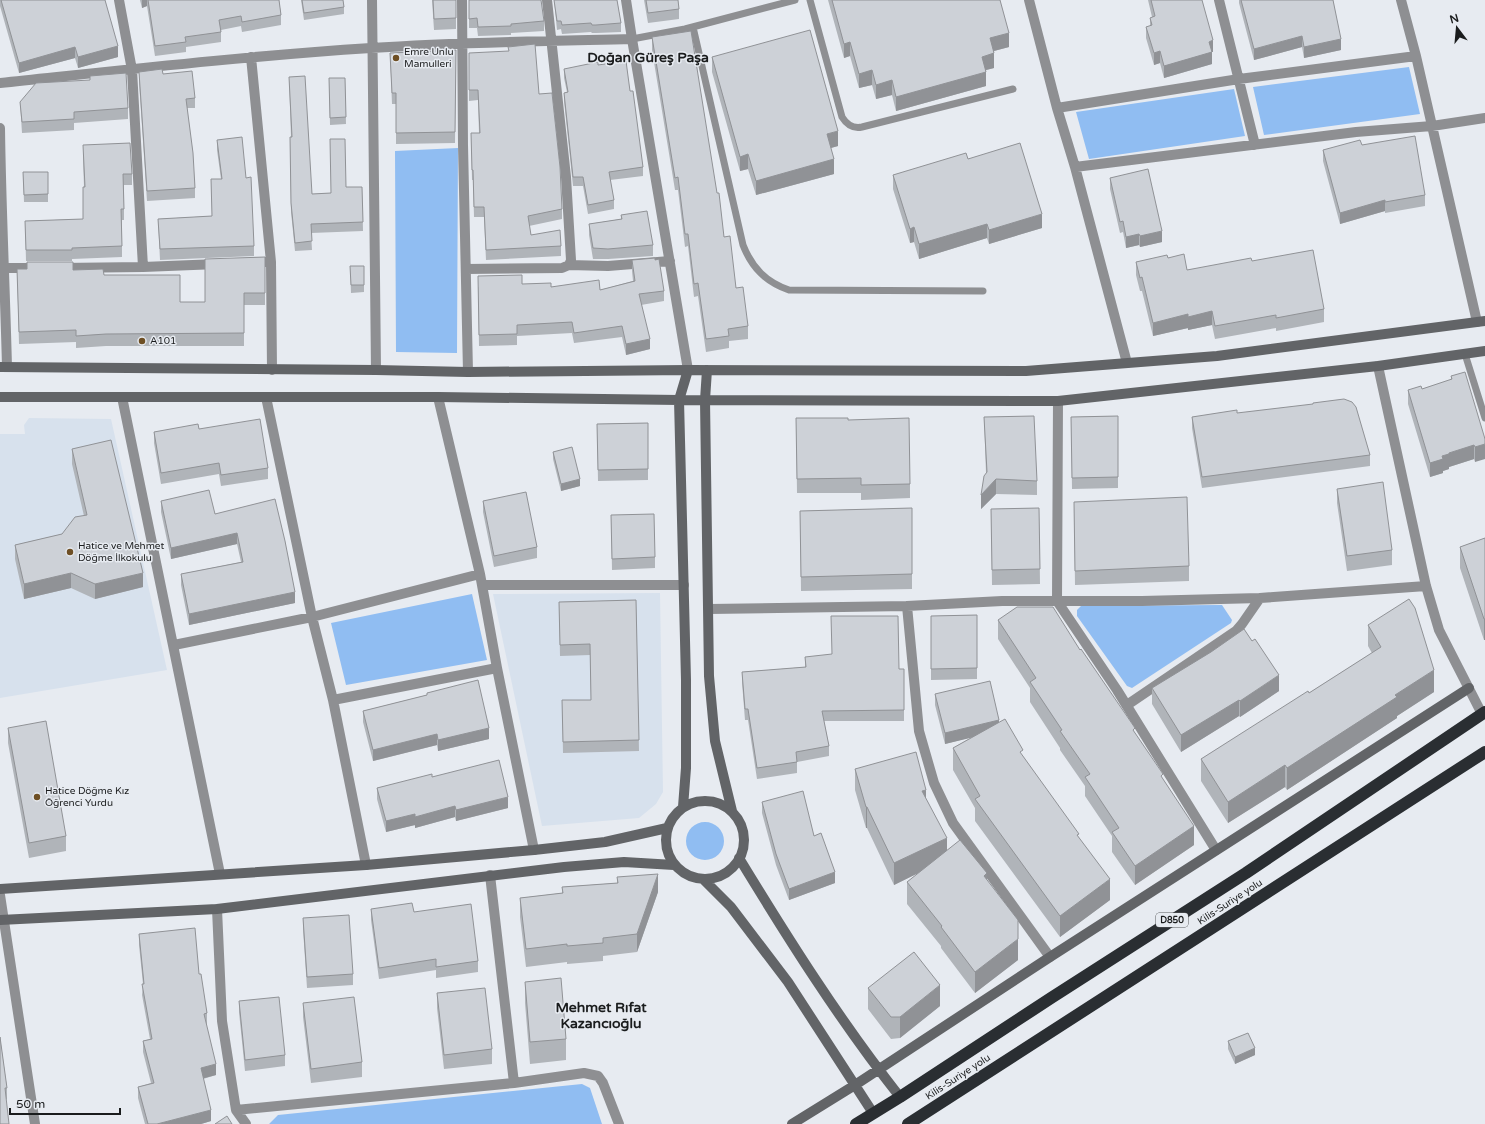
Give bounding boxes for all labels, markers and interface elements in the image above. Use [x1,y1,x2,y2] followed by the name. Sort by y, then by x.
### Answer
[1437,8,1477,48] north arrow
[1448,11,1460,26] text: N
[404,46,454,70] place label: Emre Unlu Mamulleri
[587,49,709,66] district label: Doğan Güreş Paşa
[391,53,401,63] marker: Emre Unlu Mamulleri
[150,335,176,347] place label: A101
[137,336,147,346] marker: A101
[78,540,165,564] place label: Hatice ve Mehmet Döğme İlkokulu
[65,547,75,557] marker: Hatice ve Mehmet Döğme İlkokulu
[45,785,129,809] place label: Hatice Döğme Kız Öğrenci Yurdu
[32,792,42,802] marker: Hatice Döğme Kız Öğrenci Yurdu
[1195,877,1265,927] street label: Kilis-Suriye yolu
[1156,913,1188,927] road number: D850
[555,999,647,1032] district label: Mehmet Rıfat Kazancıoğlu
[923,1052,993,1102] street label: Kilis-Suriye yolu
[10,1090,120,1116] scale bar
[16,1097,45,1111] text: 50 m

